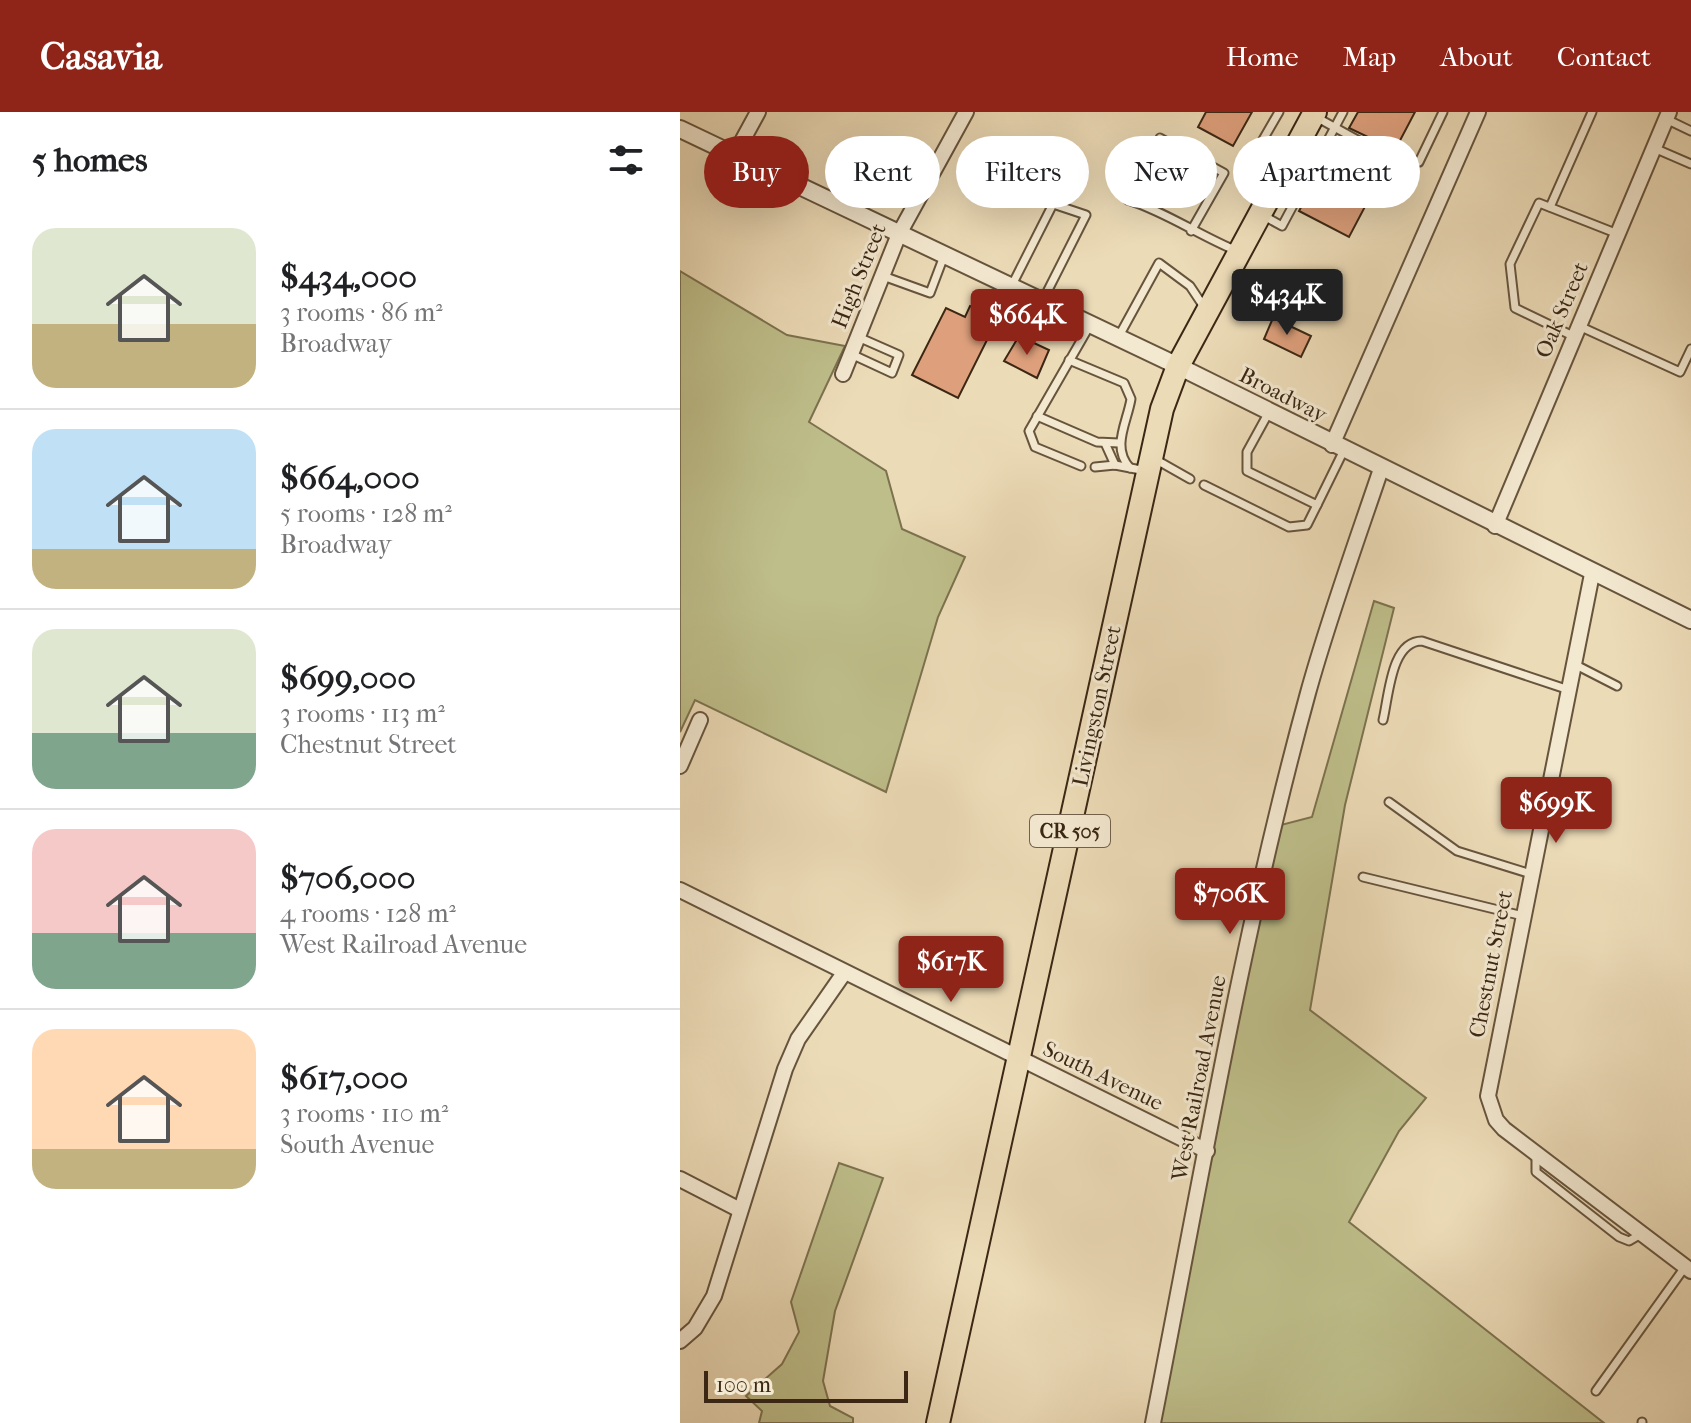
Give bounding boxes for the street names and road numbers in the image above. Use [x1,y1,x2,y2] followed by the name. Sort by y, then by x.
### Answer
[826,220,892,332] street label: High Street
[1530,258,1594,362] street label: Oak Street
[1235,362,1332,429] street label: Broadway
[1067,623,1127,789] street label: Livingston Street
[1030,815,1110,847] road number: CR 505
[1464,888,1518,1040] street label: Chestnut Street
[1166,973,1232,1184] street label: West Railroad Avenue
[1039,1036,1168,1116] street label: South Avenue

